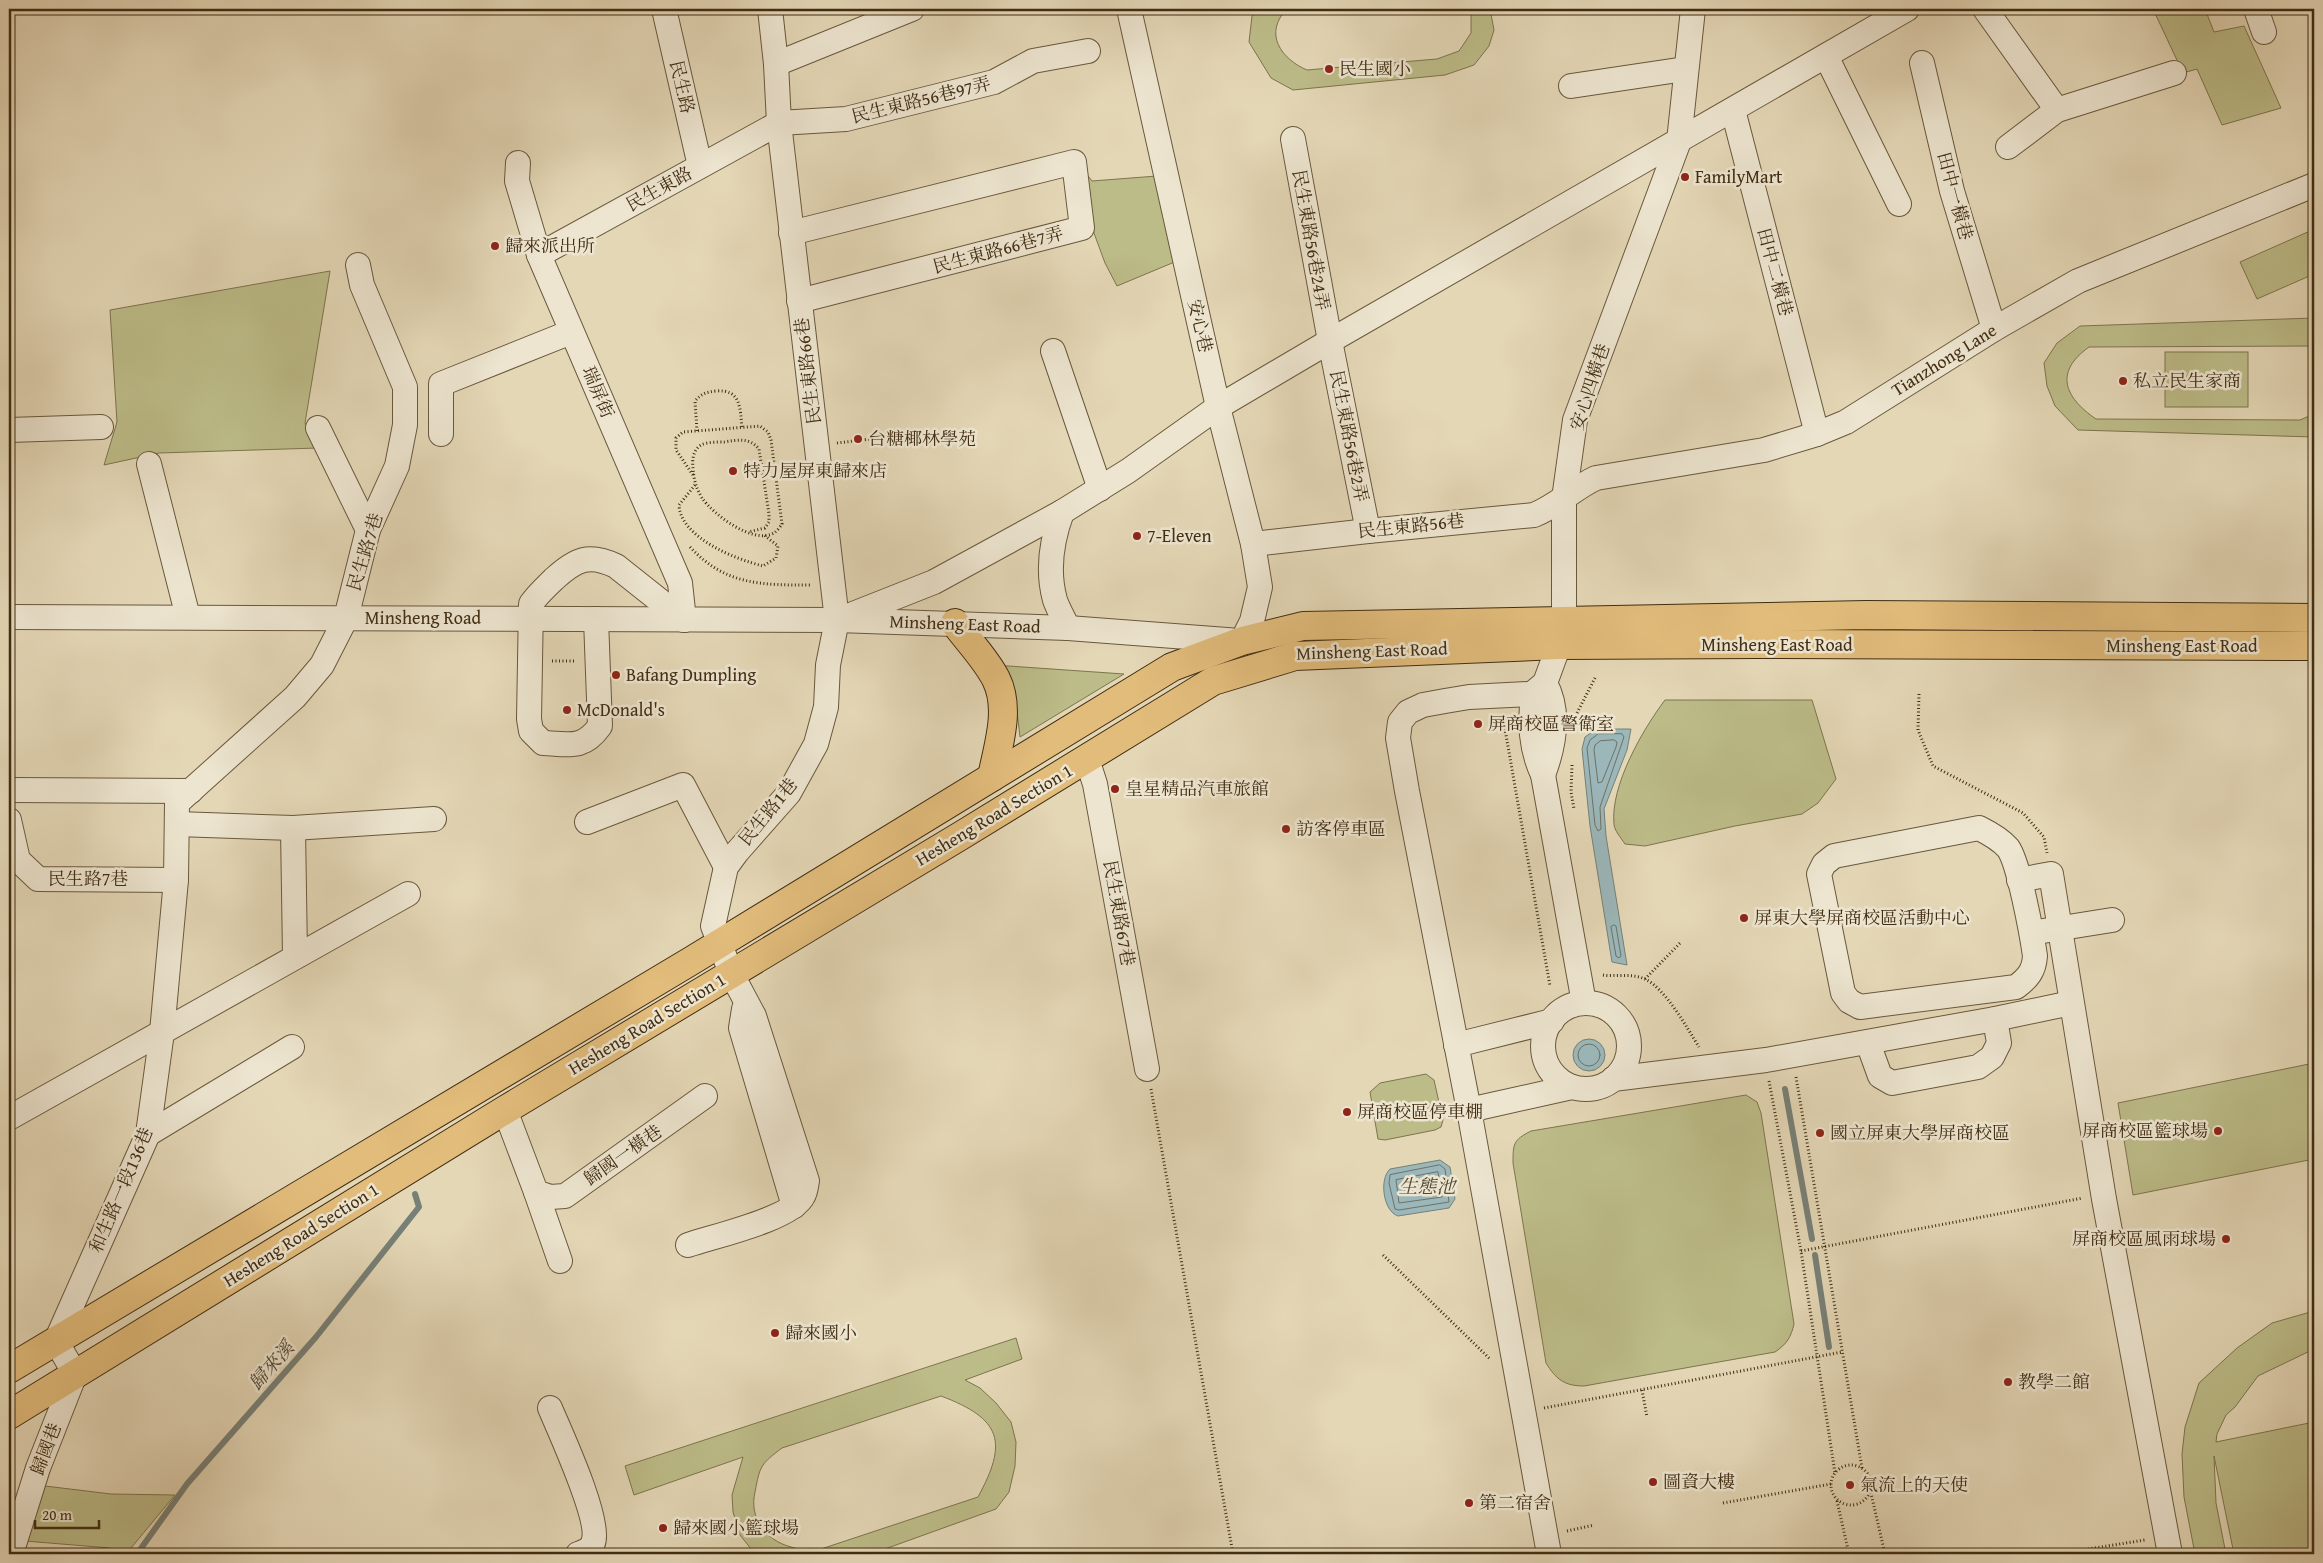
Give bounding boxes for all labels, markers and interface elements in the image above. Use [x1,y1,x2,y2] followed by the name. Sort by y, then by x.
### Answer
[1339,55,1411,82] place label: 民生國小
[663,58,702,116] street label: 民生路
[1323,63,1335,75] marker: 民生國小
[848,69,993,130] street label: 民生東路56巷97弄
[1931,149,1980,243] street label: 田中一橫巷
[621,159,697,218] street label: 民生東路
[1695,163,1783,190] place label: FamilyMart
[1286,167,1337,313] street label: 民生東路56巷24弄
[1679,171,1691,183] marker: FamilyMart
[930,219,1066,280] street label: 民生東路66巷7弄
[1751,225,1800,319] street label: 田中二橫巷
[505,232,595,259] place label: 歸來派出所
[489,240,501,252] marker: 歸來派出所
[1181,297,1220,355] street label: 安心巷
[788,316,827,426] street label: 民生東路66巷
[1886,316,2002,403] street label: Tianzhong Lane
[1563,340,1616,434] street label: 安心四橫巷
[575,362,621,422] street label: 瑞屏街
[2133,367,2241,394] place label: 私立民生家商
[1323,368,1376,504] street label: 民生東路56巷2弄
[2117,375,2129,387] marker: 私立民生家商
[868,425,976,452] place label: 台糖椰林學苑
[852,433,864,445] marker: 台糖椰林學苑
[743,457,887,484] place label: 特力屋屏東歸來店
[727,465,739,477] marker: 特力屋屏東歸來店
[1356,506,1466,545] street label: 民生東路56巷
[340,509,389,594] street label: 民生路7巷
[1147,522,1212,549] place label: 7-Eleven
[1131,530,1143,542] marker: 7-Eleven
[365,604,482,631] street label: Minsheng Road
[889,607,1042,640] street label: Minsheng East Road
[1701,631,1853,658] street label: Minsheng East Road
[2106,632,2258,659] street label: Minsheng East Road
[1296,634,1448,667] street label: Minsheng East Road
[626,661,756,688] place label: Bafang Dumpling
[610,669,622,681] marker: Bafang Dumpling
[577,696,665,723] place label: McDonald's
[561,704,573,716] marker: McDonald's
[1488,710,1614,737] place label: 屏商校區警衛室
[1472,718,1484,730] marker: 屏商校區警衛室
[910,757,1078,872] street label: Hesheng Road Section 1
[732,772,803,852] street label: 民生路1巷
[1125,775,1269,802] place label: 皇星精品汽車旅館
[1109,783,1121,795] marker: 皇星精品汽車旅館
[1296,815,1386,842] place label: 訪客停車區
[1280,823,1292,835] marker: 訪客停車區
[1097,858,1142,968] street label: 民生東路67巷
[48,865,128,892] street label: 民生路7巷
[1754,904,1970,931] place label: 屏東大學屏商校區活動中心
[1738,912,1750,924] marker: 屏東大學屏商校區活動中心
[563,966,731,1081] street label: Hesheng Road Section 1
[1357,1098,1483,1125] place label: 屏商校區停車棚
[1341,1106,1353,1118] marker: 屏商校區停車棚
[2082,1117,2208,1144] place label: 屏商校區籃球場
[578,1118,667,1191] street label: 歸國一橫巷
[1830,1119,2010,1146] place label: 國立屏東大學屏商校區
[82,1123,159,1257] street label: 和生路一段136巷
[2212,1125,2224,1137] marker: 屏商校區籃球場
[1814,1127,1826,1139] marker: 國立屏東大學屏商校區
[1398,1172,1457,1200] water label: 生態池
[218,1176,384,1294] street label: Hesheng Road Section 1
[2072,1225,2216,1252] place label: 屏商校區風雨球場
[2220,1233,2232,1245] marker: 屏商校區風雨球場
[785,1319,857,1346] place label: 歸來國小
[769,1327,781,1339] marker: 歸來國小
[242,1333,302,1396] water label: 歸來溪
[2018,1368,2090,1395] place label: 教學二館
[2002,1376,2014,1388] marker: 教學二館
[23,1419,68,1479] street label: 歸國巷
[1663,1468,1735,1495] place label: 圖資大樓
[1860,1471,1968,1498] place label: 氣流上的天使
[1647,1476,1659,1488] marker: 圖資大樓
[1844,1479,1856,1491] marker: 氣流上的天使
[1479,1489,1551,1516] place label: 第二宿舍
[1463,1497,1475,1509] marker: 第二宿舍
[35,1498,99,1530] scale bar
[42,1504,73,1525] text: 20 m
[673,1514,799,1541] place label: 歸來國小籃球場
[657,1522,669,1534] marker: 歸來國小籃球場

